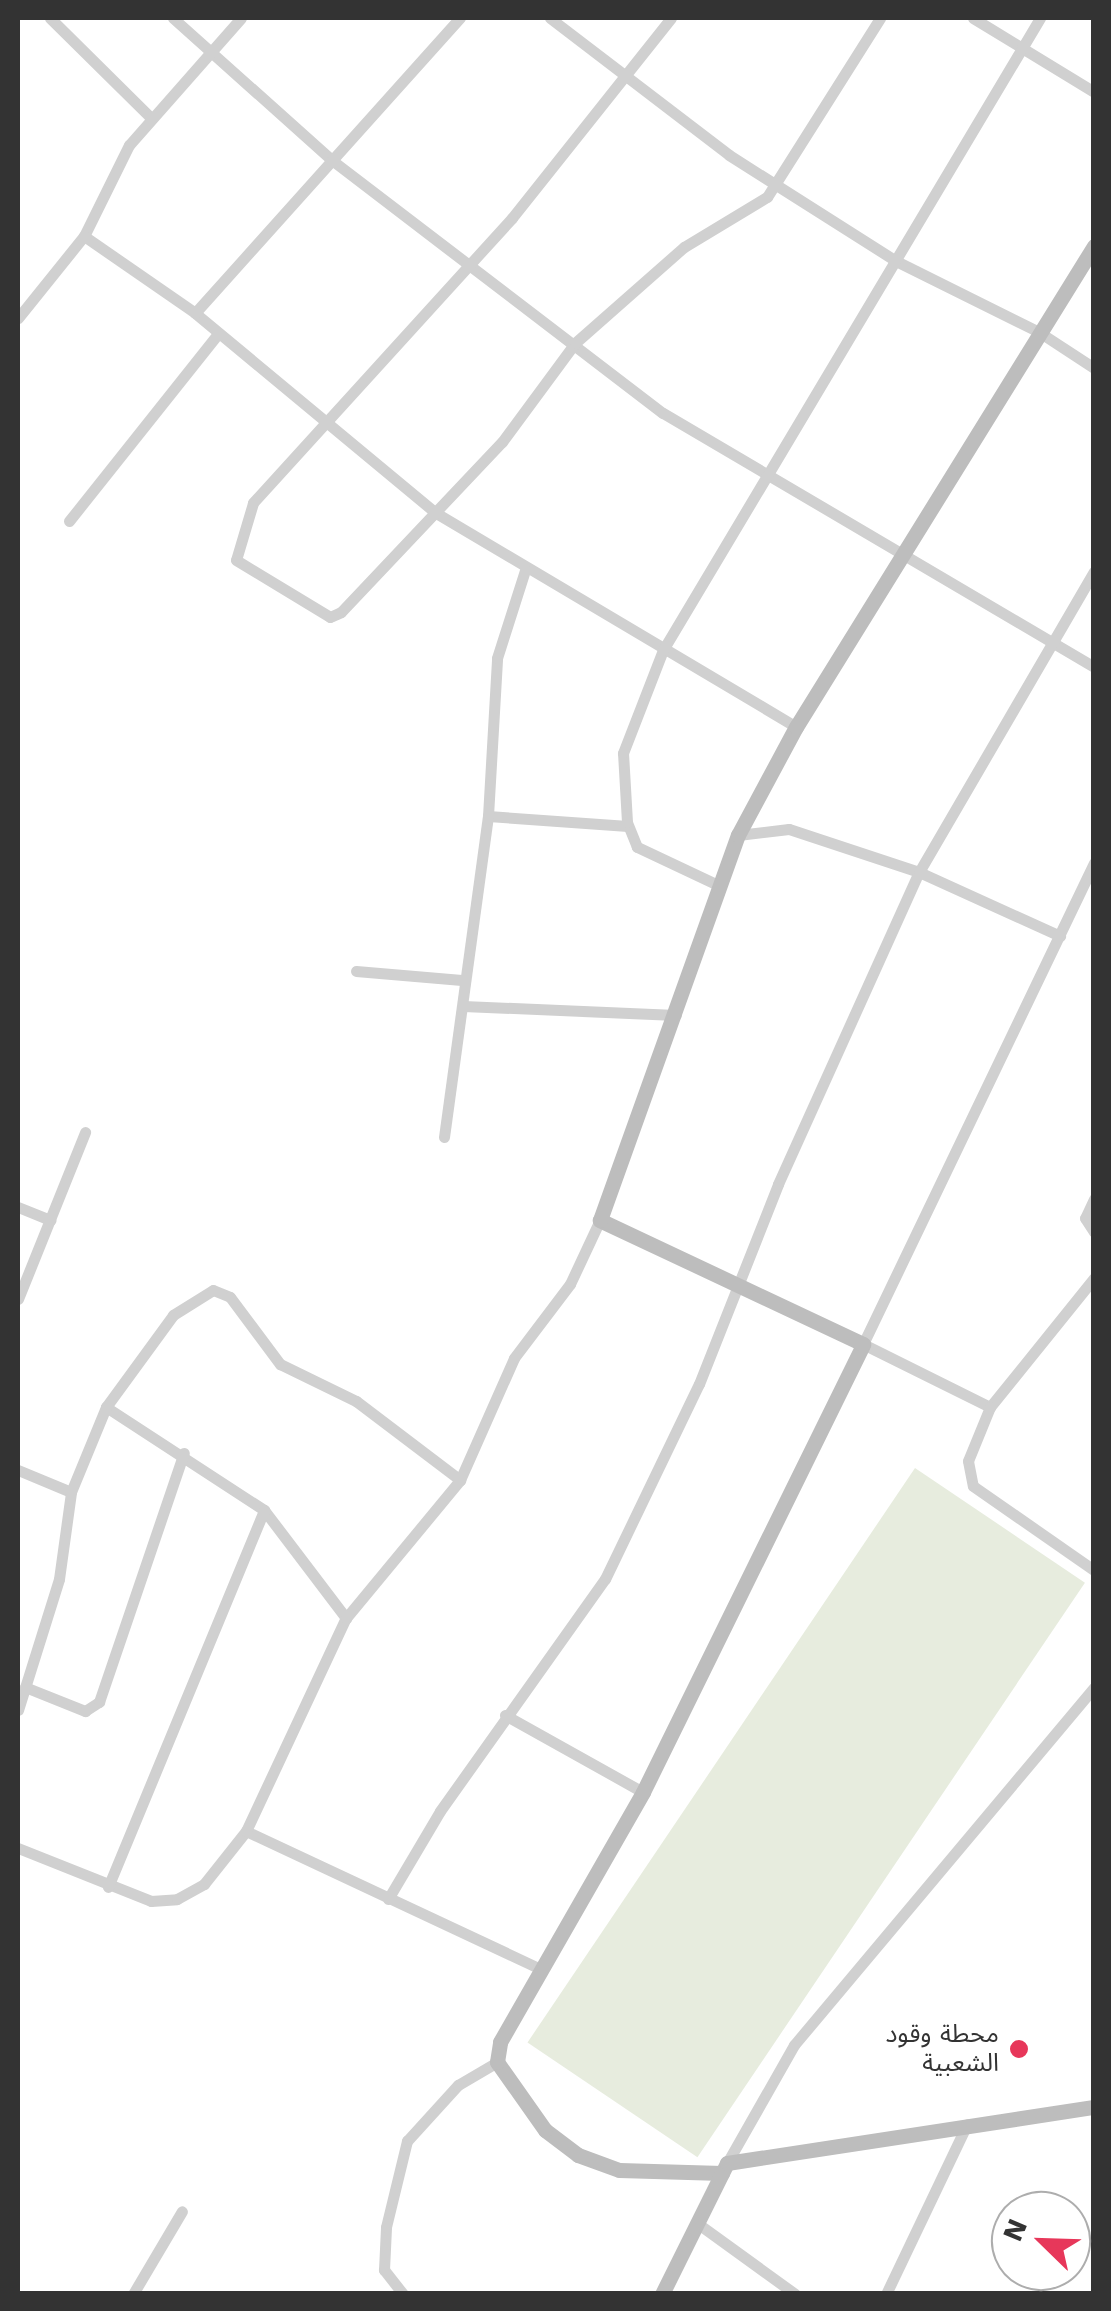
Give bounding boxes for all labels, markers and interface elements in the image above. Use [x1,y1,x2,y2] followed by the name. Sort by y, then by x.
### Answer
[885,2020,999,2079] place label: محطة وقود الشعبية
[1008,2038,1030,2060] marker: محطة وقود الشعبية
[991,2191,1091,2291] north arrow
[996,2214,1034,2246] text: N

